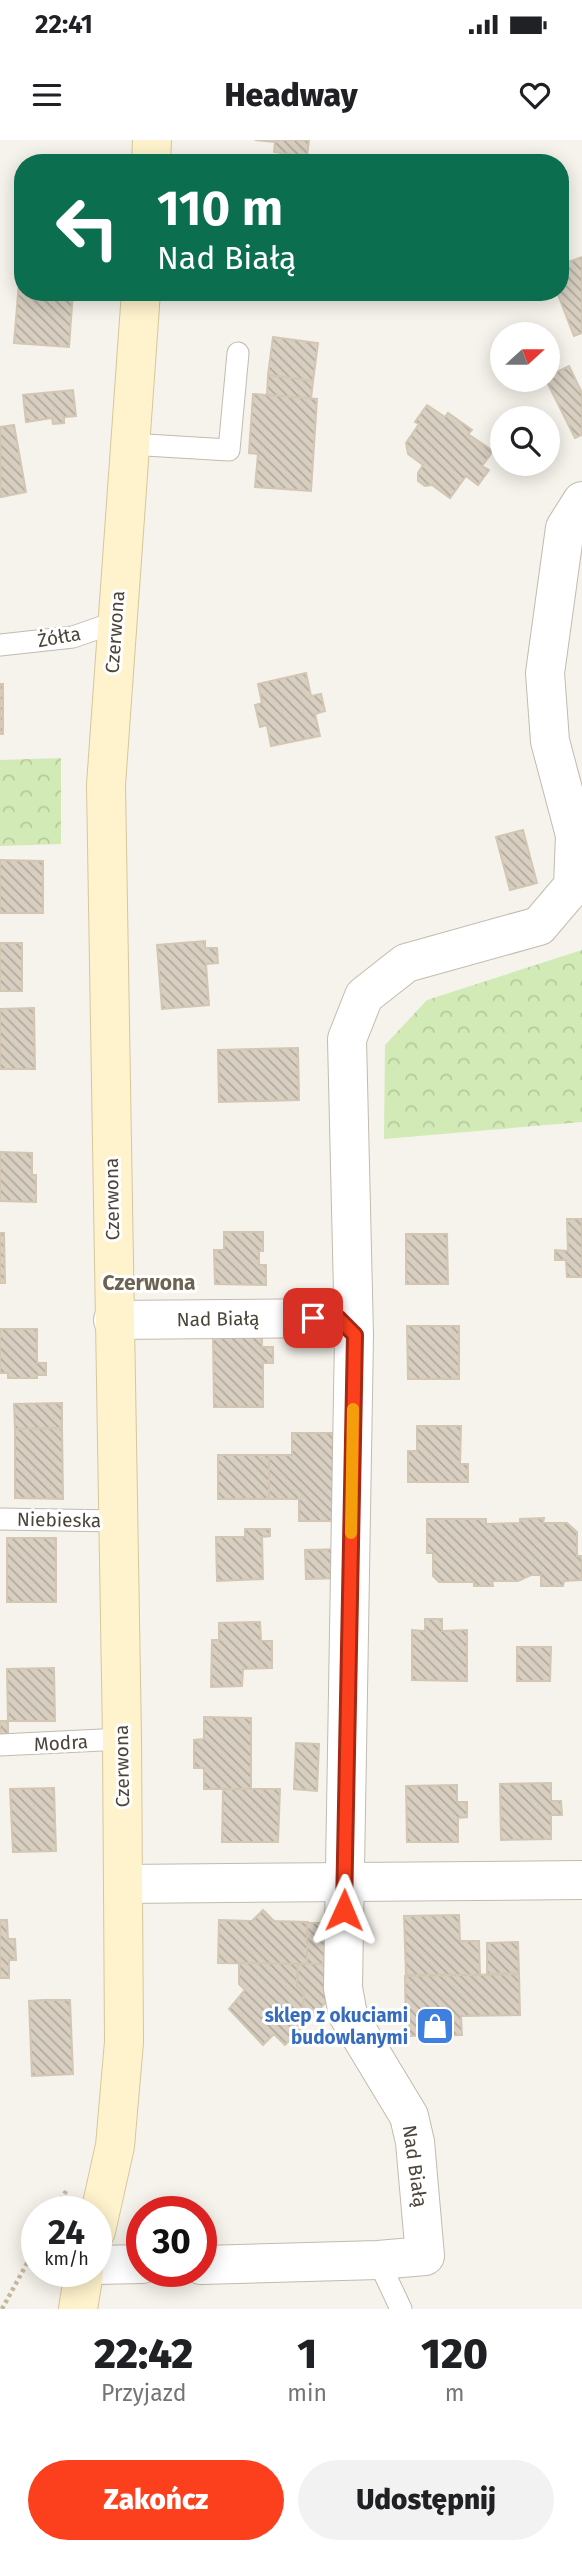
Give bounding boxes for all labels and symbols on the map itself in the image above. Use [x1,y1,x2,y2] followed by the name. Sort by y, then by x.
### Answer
[490,322,560,392] north arrow
[101,590,129,674] street label: Czerwona
[36,622,82,652] street label: Żółta
[100,1158,124,1240] street label: Czerwona
[102,1270,196,1296] district label: Czerwona
[283,1288,343,1348] pin
[176,1307,260,1331] street label: Nad Białą
[17,1508,101,1532] street label: Niebieska
[110,1725,134,1807] street label: Czerwona
[33,1730,89,1756] street label: Modra
[307,1873,381,1947] position arrow
[265,2004,408,2049] place label: sklep z okuciami budowlanymi
[414,2005,456,2047] shop icon: sklep z okuciami budowlanymi
[398,2123,432,2209] street label: Nad Białą
[126,2196,217,2287] speed limit sign: 30

